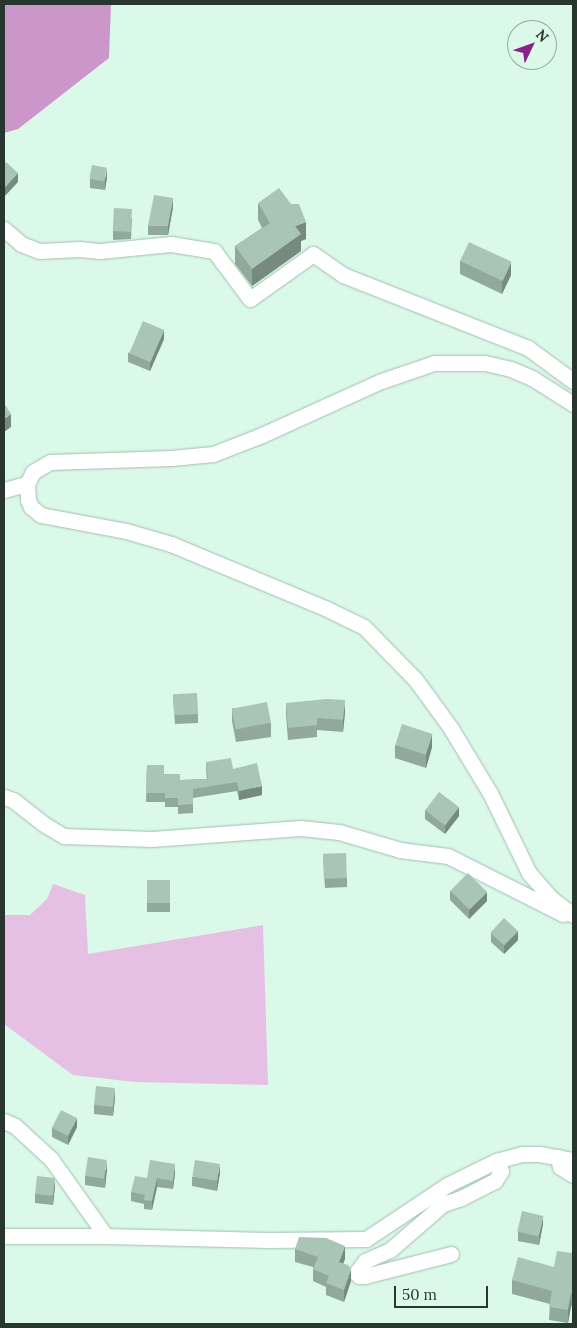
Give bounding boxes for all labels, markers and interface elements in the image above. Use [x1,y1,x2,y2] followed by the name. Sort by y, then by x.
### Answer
[507,20,557,70] north arrow
[532,26,553,46] text: N
[397,1276,491,1308] scale bar
[402,1285,437,1304] text: 50 m

